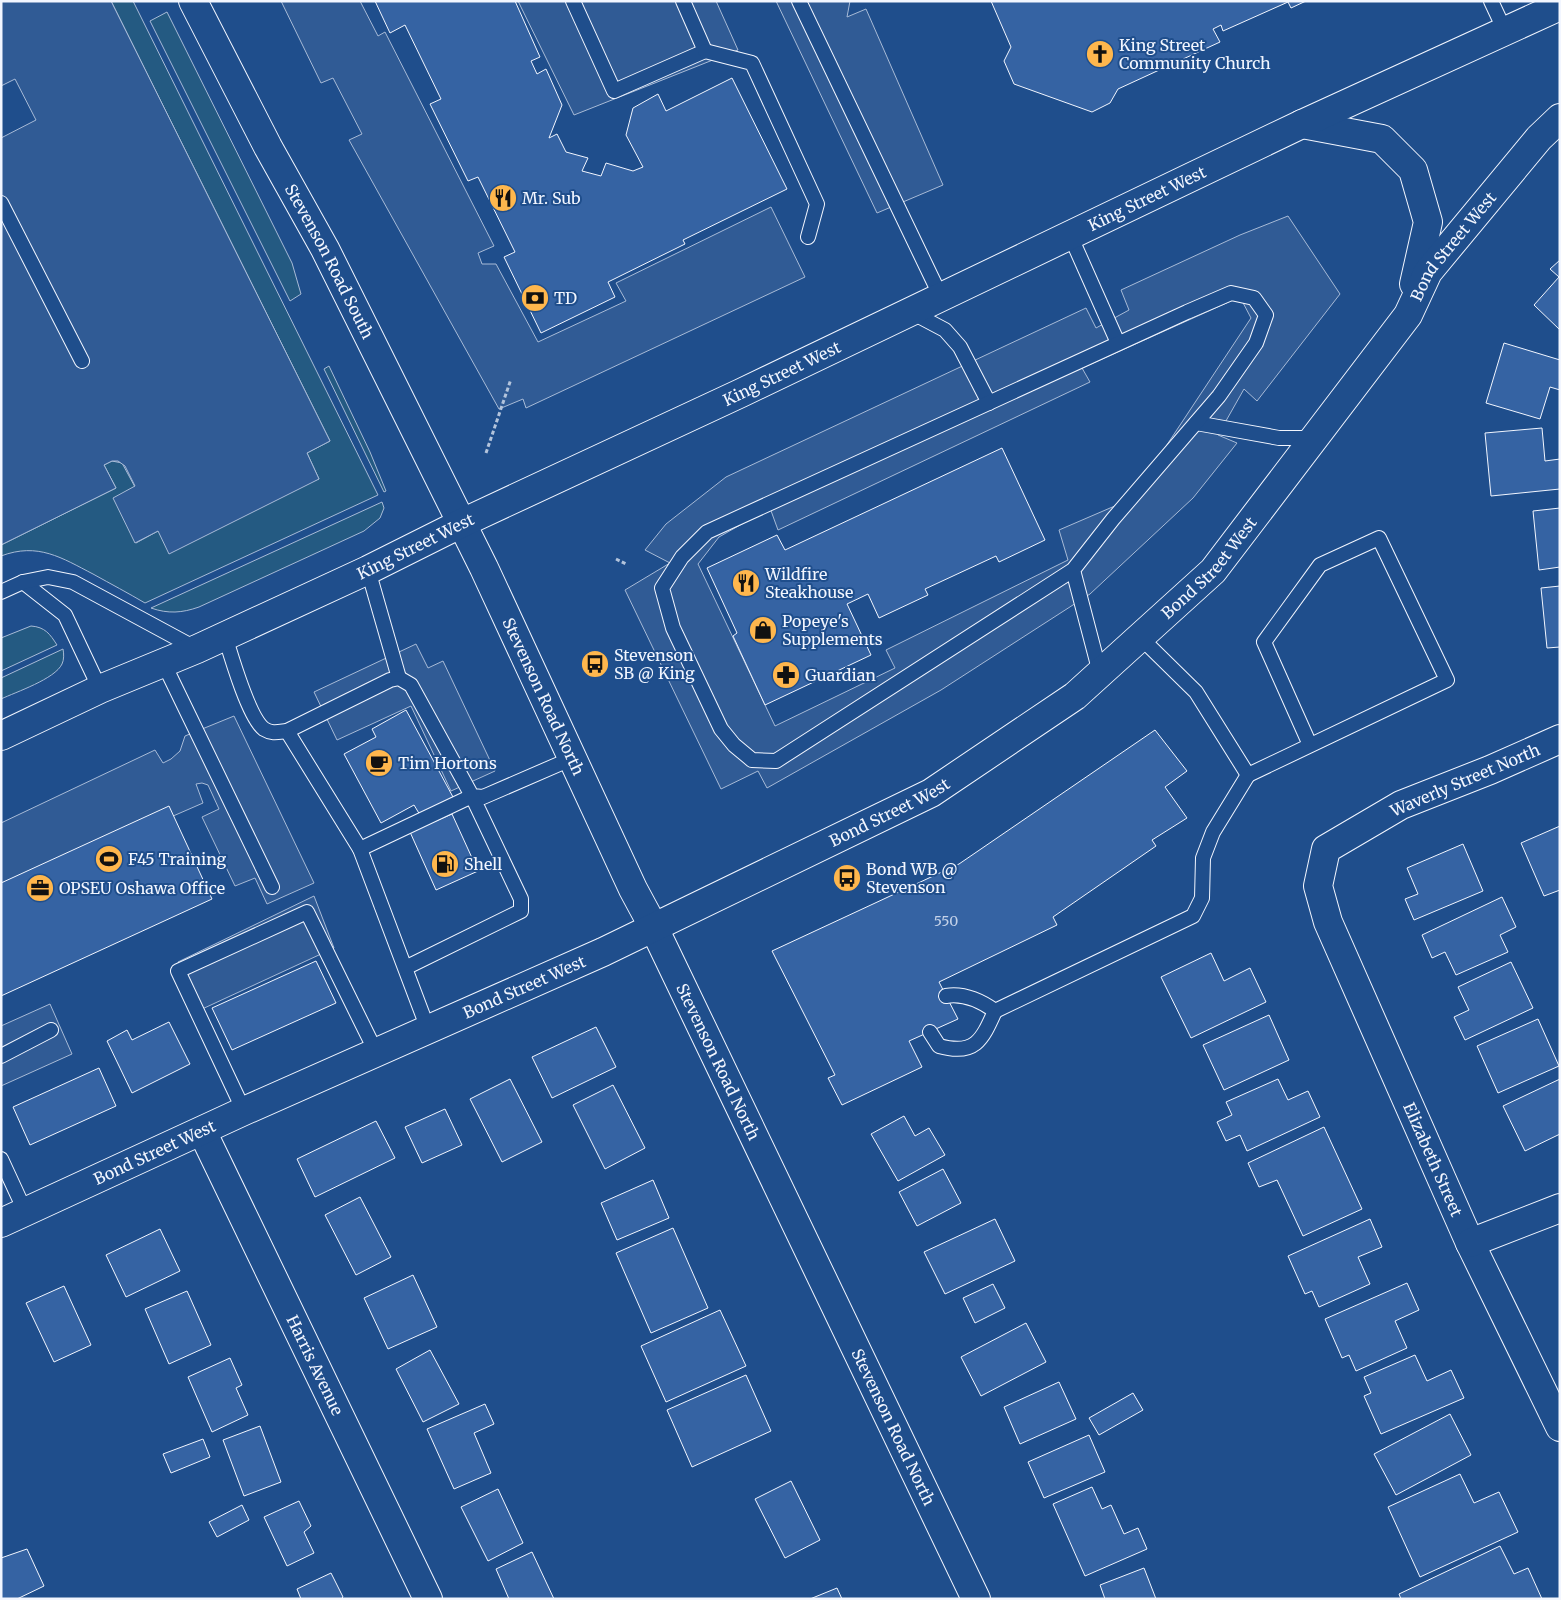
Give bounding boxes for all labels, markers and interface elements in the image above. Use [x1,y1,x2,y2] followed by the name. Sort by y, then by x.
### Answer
[1119,35,1271,73] place label: King Street Community Church
[1085,39,1115,69] church icon: King Street Community Church
[1085,161,1210,235] street label: King Street West
[281,181,378,342] street label: Stevenson Road South
[488,183,518,213] restaurant icon: Mr. Sub
[1406,187,1501,304] street label: Bond Street West
[522,188,581,208] place label: Mr. Sub
[520,283,550,313] bank icon: TD
[554,288,577,308] place label: TD
[720,336,845,410] street label: King Street West
[354,509,478,584] street label: King Street West
[1157,512,1261,623] street label: Bond Street West
[764,564,853,602] place label: Wildfire Steakhouse
[731,568,761,598] restaurant icon: Wildfire Steakhouse
[782,611,883,649] place label: Popeye's Supplements
[498,614,589,779] street label: Stevenson Road North
[748,615,778,645] shop icon: Popeye's Supplements
[614,645,695,683] place label: Stevenson SB @ King
[580,649,610,679] bus stop icon: Stevenson SB @ King
[771,660,801,690] pharmacy icon: Guardian
[805,665,876,685] place label: Guardian
[1386,739,1543,821] street label: Waverly Street North
[364,748,394,778] cafe icon: Tim Hortons
[398,753,497,773] place label: Tim Hortons
[826,773,954,851] street label: Bond Street West
[94,844,124,874] sports icon: F45 Training
[128,849,227,869] place label: F45 Training
[430,849,460,879] fuel station icon: Shell
[464,854,502,874] place label: Shell
[866,859,958,897] place label: Bond WB @ Stevenson
[832,863,862,893] bus stop icon: Bond WB @ Stevenson
[25,873,55,903] office icon: OPSEU Oshawa Office
[59,878,225,898] place label: OPSEU Oshawa Office
[934,912,958,930] house number: 550
[460,951,589,1023] street label: Bond Street West
[672,980,764,1144] street label: Stevenson Road North
[1399,1099,1467,1220] street label: Elizabeth Street
[90,1115,219,1189] street label: Bond Street West
[282,1312,348,1418] street label: Harris Avenue
[847,1345,940,1509] street label: Stevenson Road North

